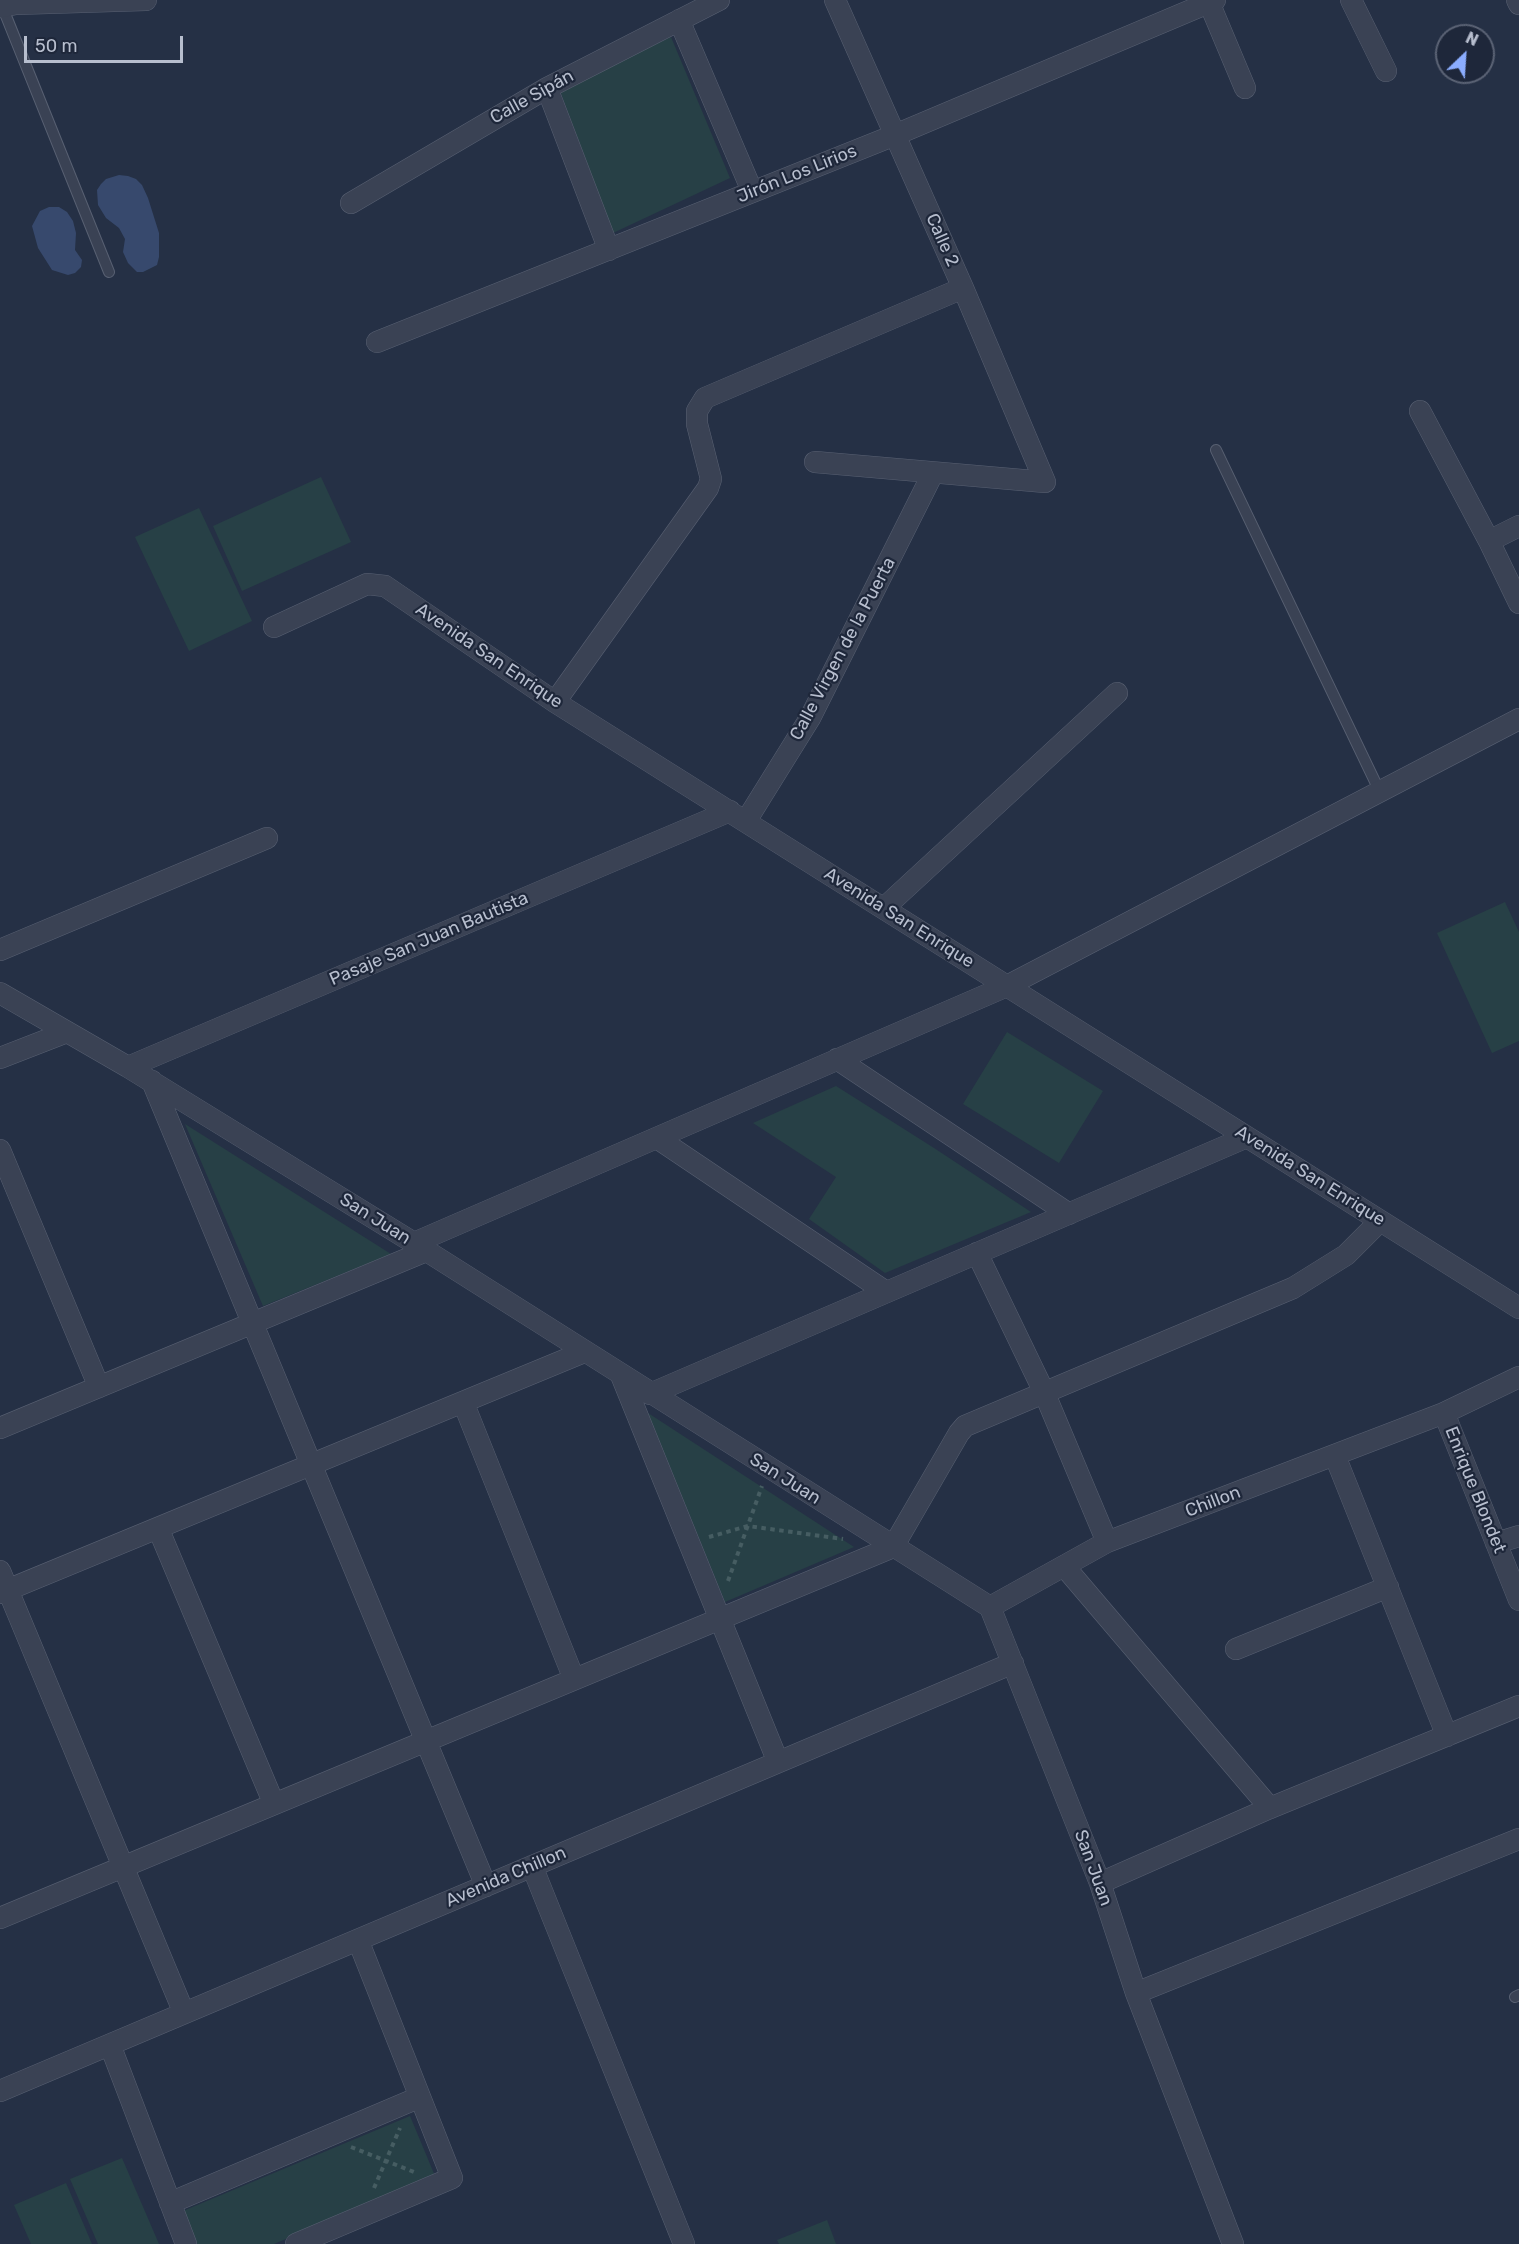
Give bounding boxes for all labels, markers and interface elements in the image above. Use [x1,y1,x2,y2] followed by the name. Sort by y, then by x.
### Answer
[27,24,186,62] scale bar
[1435,24,1495,84] north arrow
[1463,28,1481,50] text: N
[35,35,78,57] text: 50 m
[486,65,578,129] street label: Calle Sipán
[734,140,860,208] street label: Jirón Los Lirios
[921,210,963,270] street label: Calle 2
[786,554,900,744] street label: Calle Virgen de la Puerta
[411,599,567,713] street label: Avenida San Enrique
[820,863,978,973] street label: Avenida San Enrique
[326,887,532,991] street label: Pasaje San Juan Bautista
[1231,1121,1389,1231] street label: Avenida San Enrique
[336,1189,414,1249] street label: San Juan
[1440,1424,1510,1556] street label: Enrique Blondet
[746,1449,824,1509] street label: San Juan
[1182,1482,1244,1522] street label: Chillon
[1069,1827,1117,1909] street label: San Juan
[442,1842,570,1912] street label: Avenida Chillon

